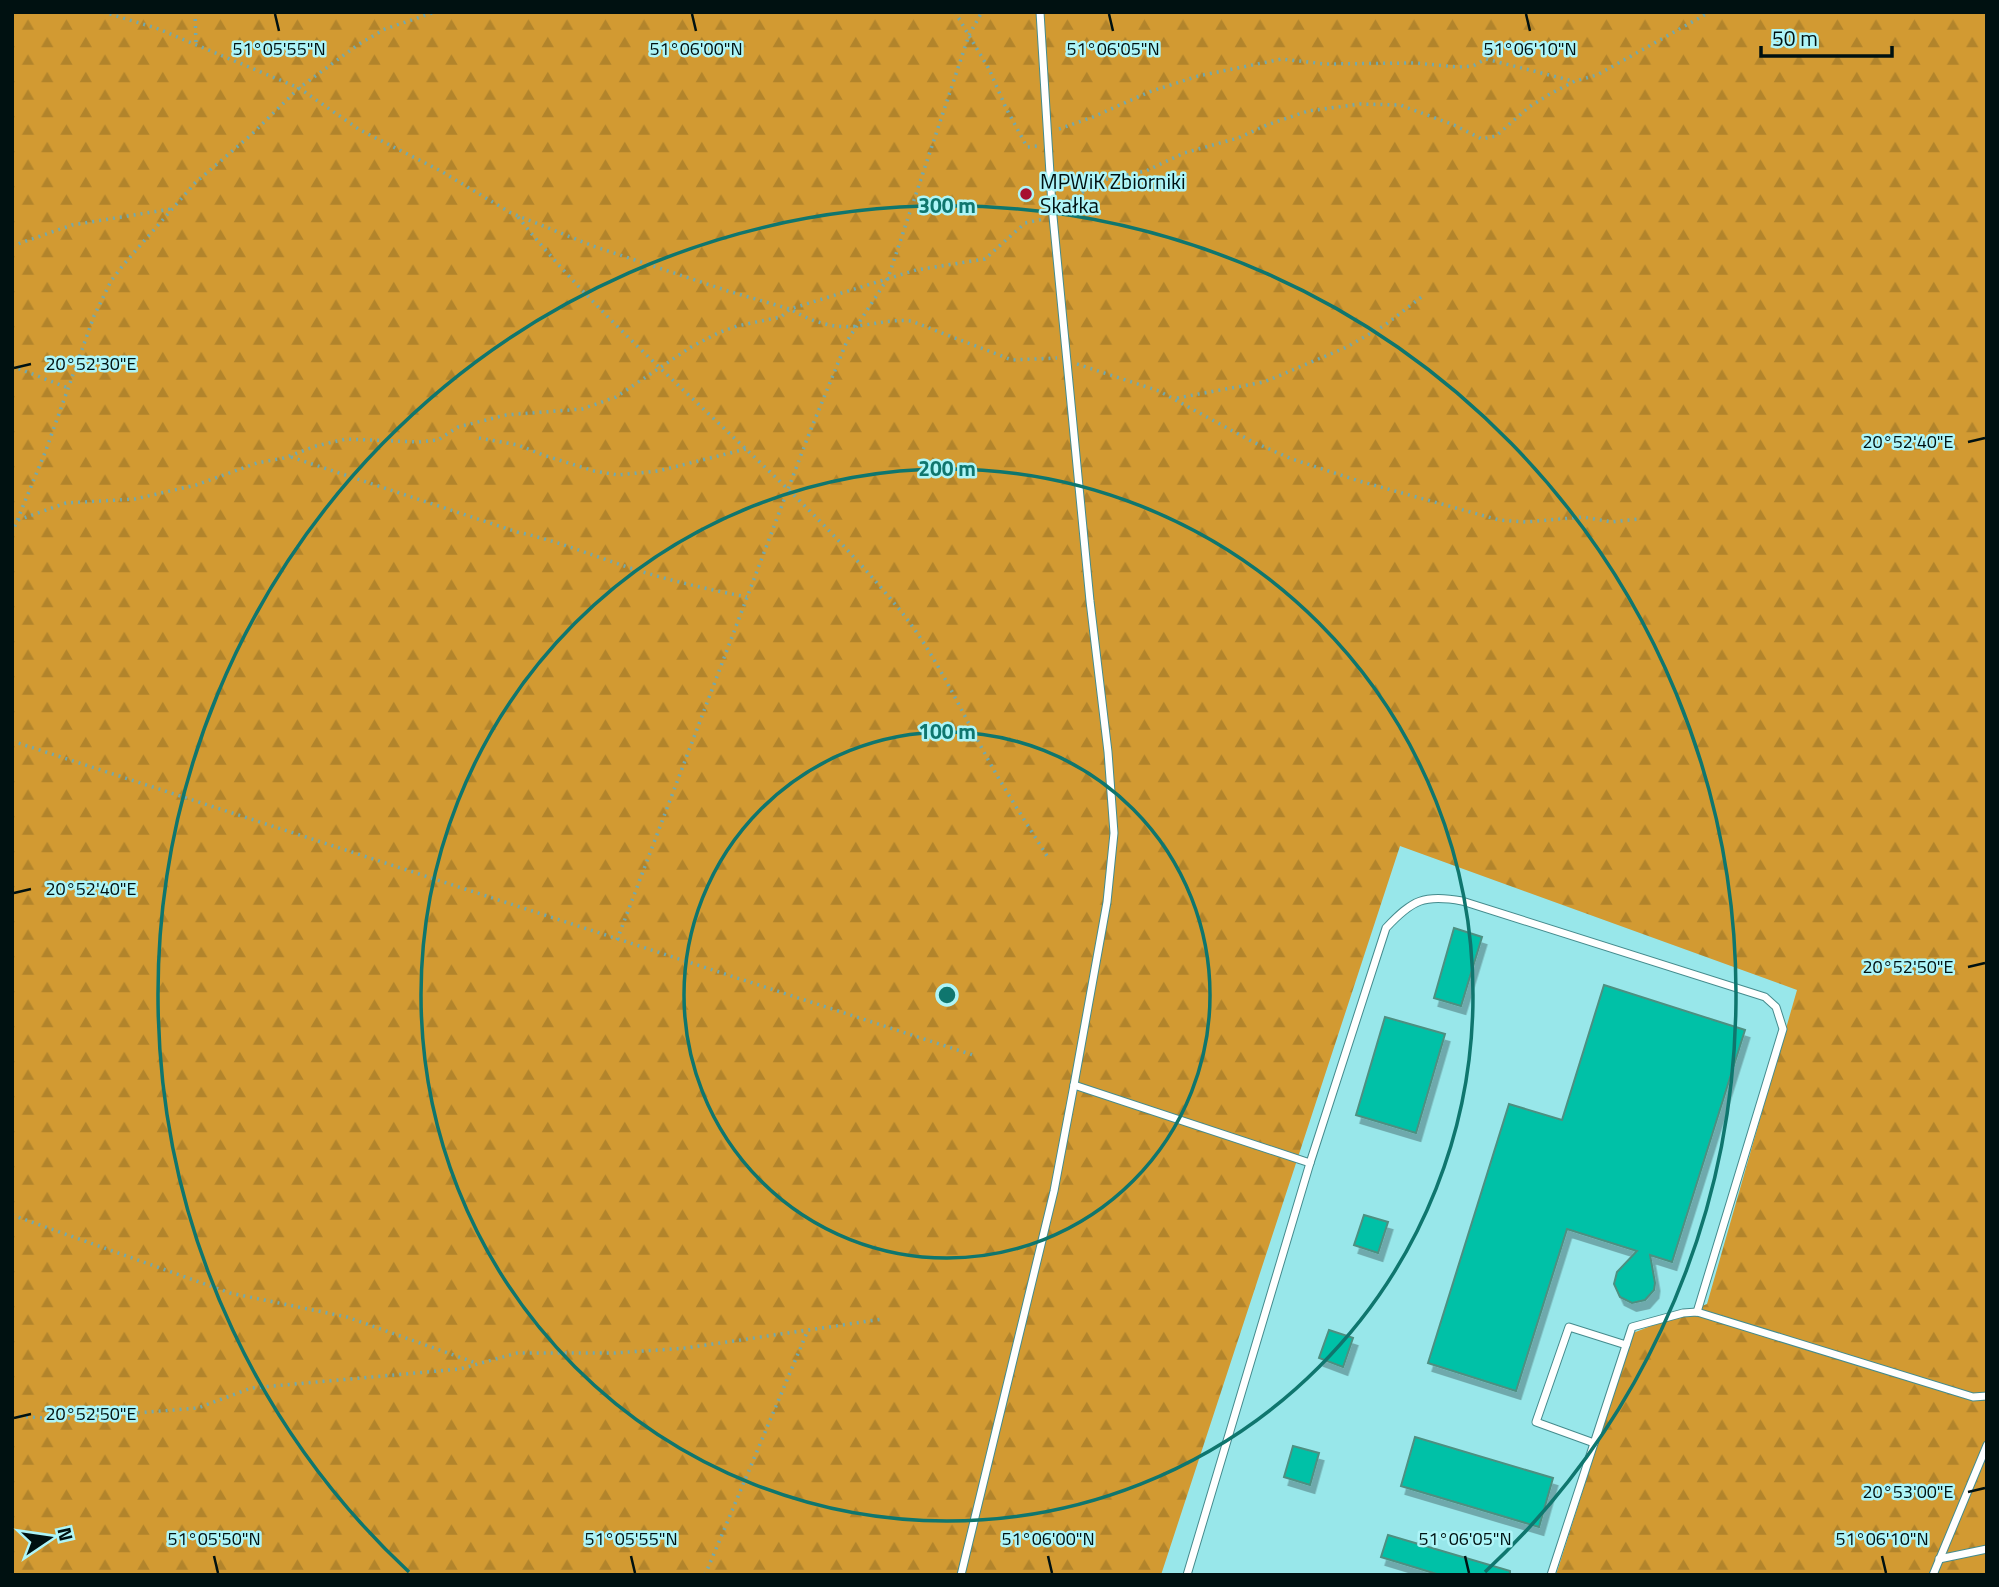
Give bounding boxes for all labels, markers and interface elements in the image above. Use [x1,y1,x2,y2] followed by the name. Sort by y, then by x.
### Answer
[1761,14,1892,58] scale bar
[1772,22,1818,54] text: 50 m
[232,35,326,62] text: 51°05'55"N
[649,35,743,62] text: 51°06'00"N
[1066,35,1160,62] text: 51°06'05"N
[1483,35,1577,62] text: 51°06'10"N
[1040,165,1186,221] place label: MPWiK Zbiorniki Skałka
[1018,186,1034,202] marker: MPWiK Zbiorniki Skałka
[918,189,976,221] text: 300 m
[46,350,137,377] text: 20°52'30"E
[1863,428,1954,455] text: 20°52'40"E
[918,452,976,484] text: 200 m
[918,715,976,747] text: 100 m
[46,875,137,902] text: 20°52'40"E
[1863,953,1954,980] text: 20°52'50"E
[935,983,959,1007] centre of rings
[46,1400,137,1427] text: 20°52'50"E
[1863,1478,1954,1505] text: 20°53'00"E
[14,1503,84,1573] north arrow
[50,1524,82,1544] text: N
[167,1525,261,1552] text: 51°05'50"N
[584,1525,678,1552] text: 51°05'55"N
[1001,1525,1095,1552] text: 51°06'00"N
[1418,1525,1512,1552] text: 51°06'05"N
[1835,1525,1929,1552] text: 51°06'10"N

